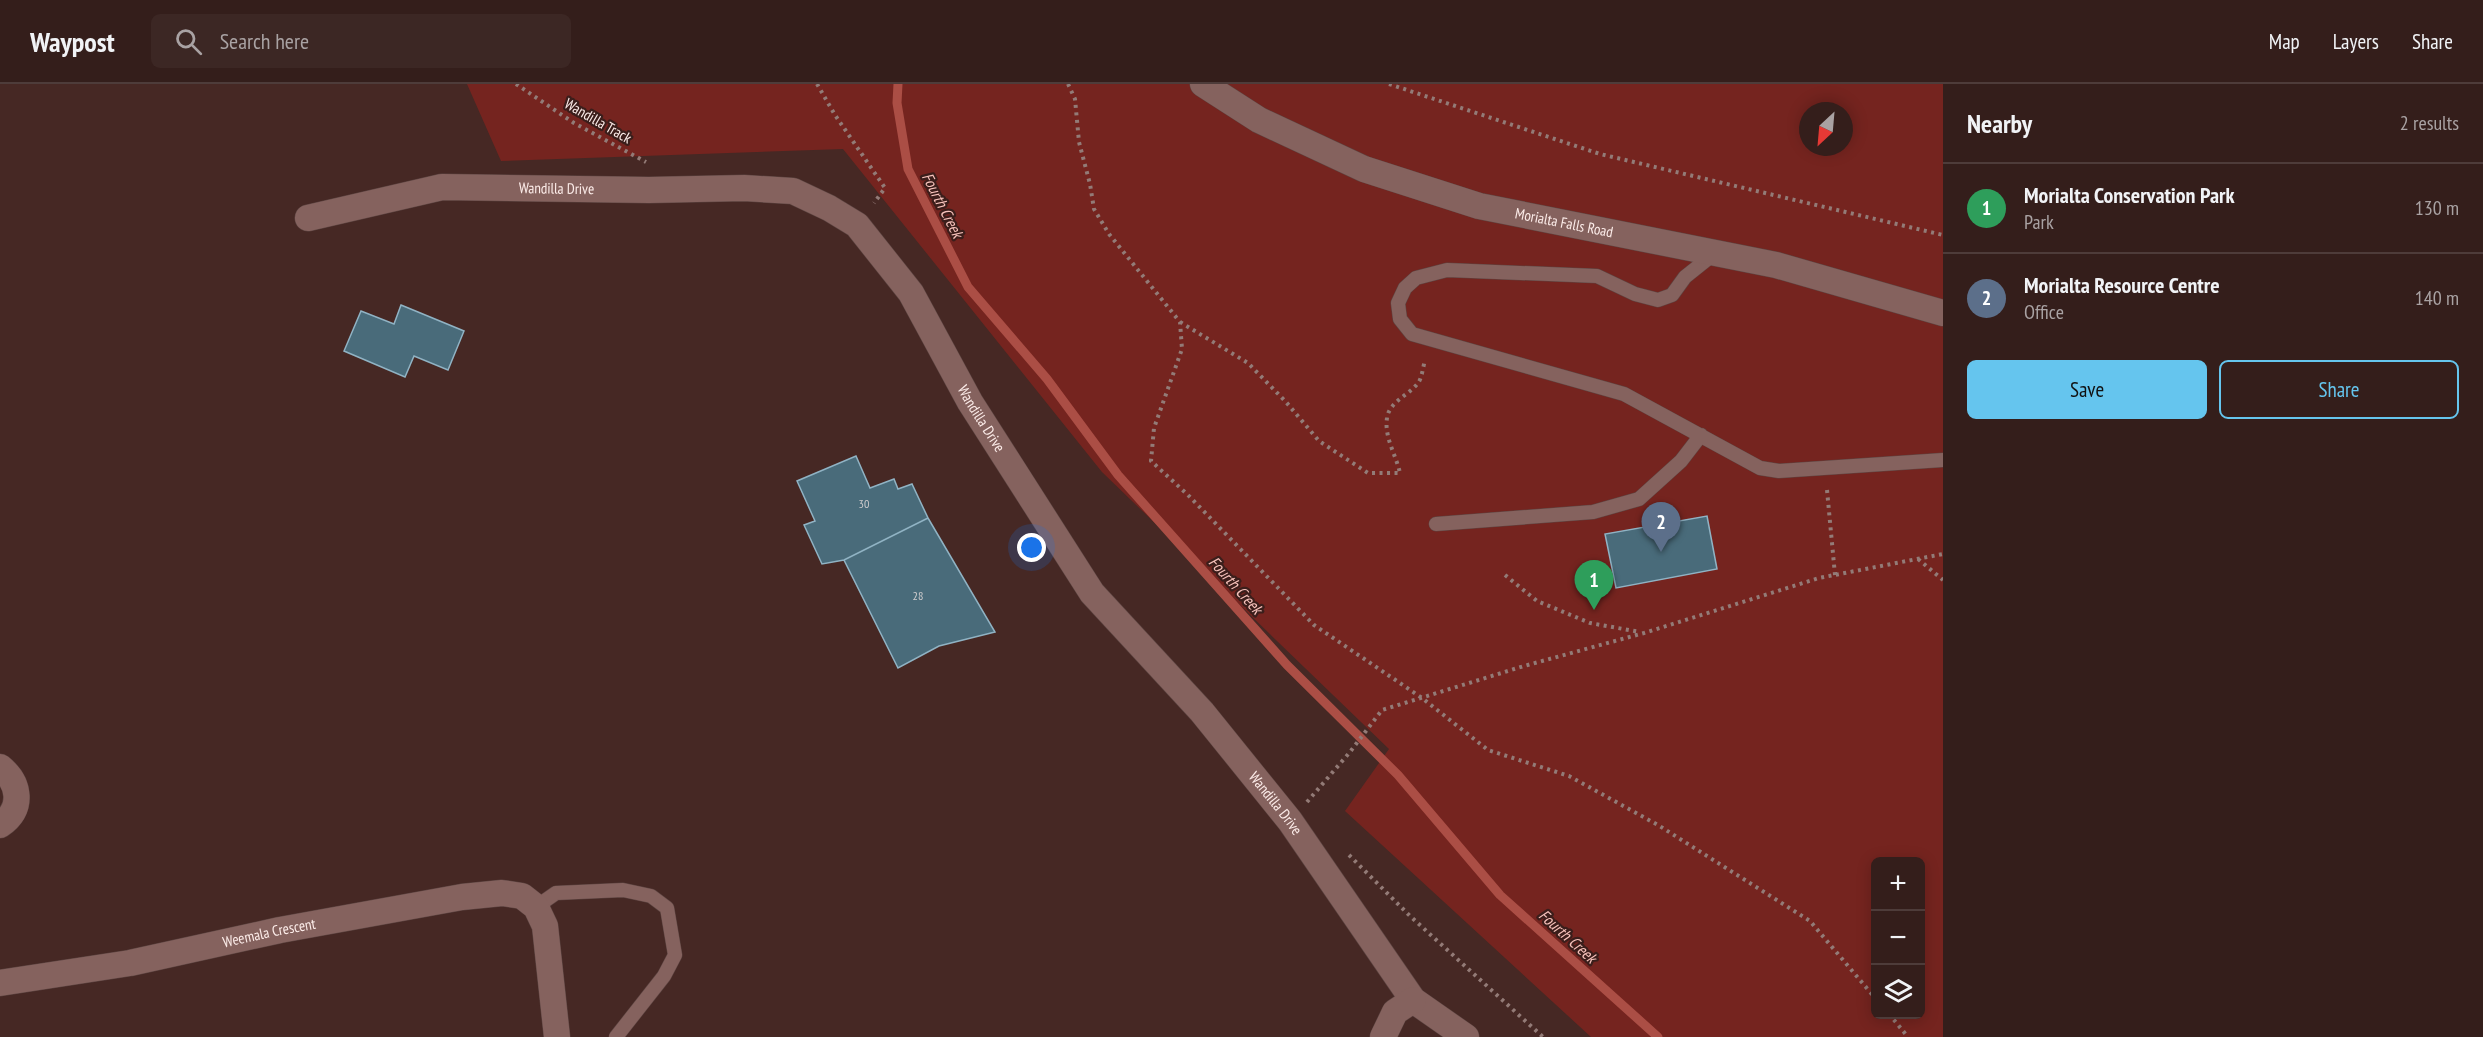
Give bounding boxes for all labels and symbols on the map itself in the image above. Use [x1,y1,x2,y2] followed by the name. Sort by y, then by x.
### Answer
[561,94,635,147] street label: Wandilla Track
[1799,102,1853,156] north arrow
[918,169,969,243] water label: Fourth Creek
[519,178,594,198] street label: Wandilla Drive
[1514,203,1615,241] street label: Morialta Falls Road
[954,382,1009,455] street label: Wandilla Drive
[859,496,869,511] house number: 30
[1642,502,1680,552] pin: 2
[1017,533,1046,562] your location
[1205,552,1268,619] water label: Fourth Creek
[1574,560,1614,610] pin: 1
[913,588,923,603] house number: 28
[1245,768,1307,838] street label: Wandilla Drive
[1535,905,1602,968] water label: Fourth Creek
[221,914,317,951] street label: Weemala Crescent

